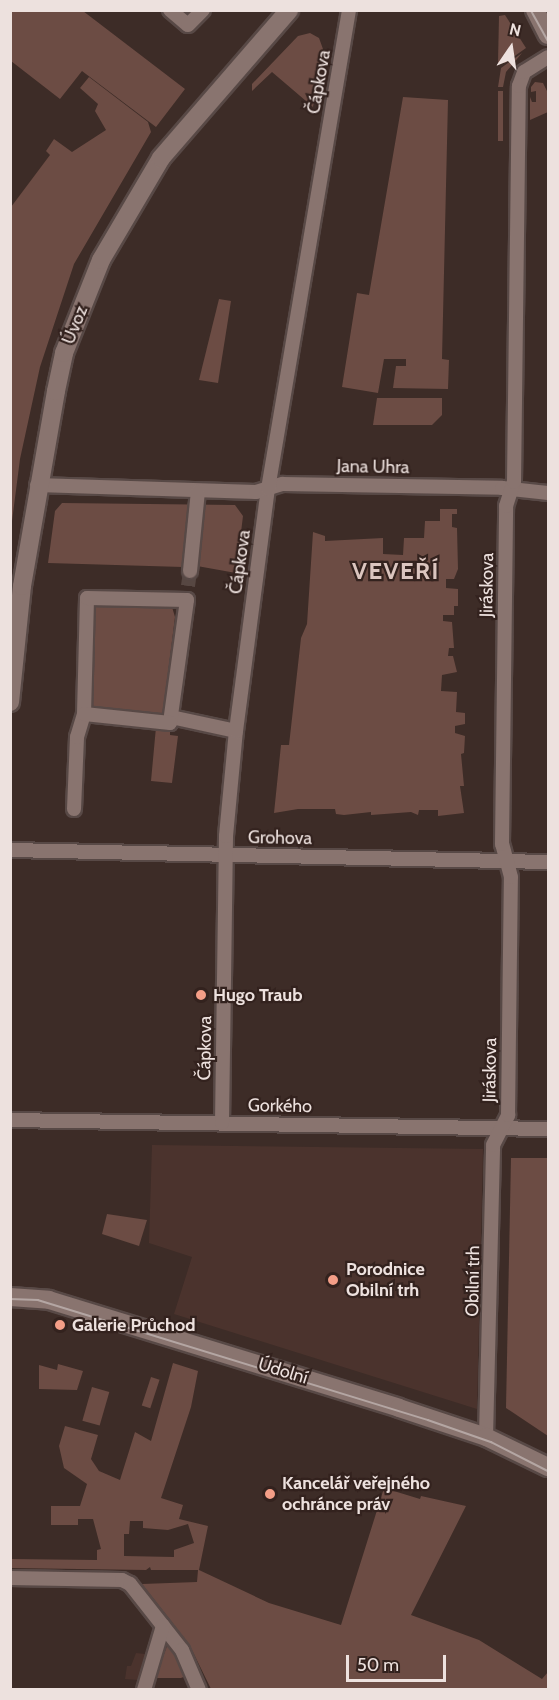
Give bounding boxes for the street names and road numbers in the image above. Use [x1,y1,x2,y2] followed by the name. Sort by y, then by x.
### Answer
[303,48,335,116] street label: Čápkova
[58,302,92,348] street label: Úvoz
[337,456,409,478] street label: Jana Uhra
[225,529,255,595] street label: Čápkova
[476,552,498,618] street label: Jiráskova
[248,827,312,849] street label: Grohova
[194,1016,216,1080] street label: Čápkova
[479,1037,501,1103] street label: Jiráskova
[248,1095,312,1117] street label: Gorkého
[462,1245,484,1317] street label: Obilní trh
[256,1353,310,1389] street label: Údolní

